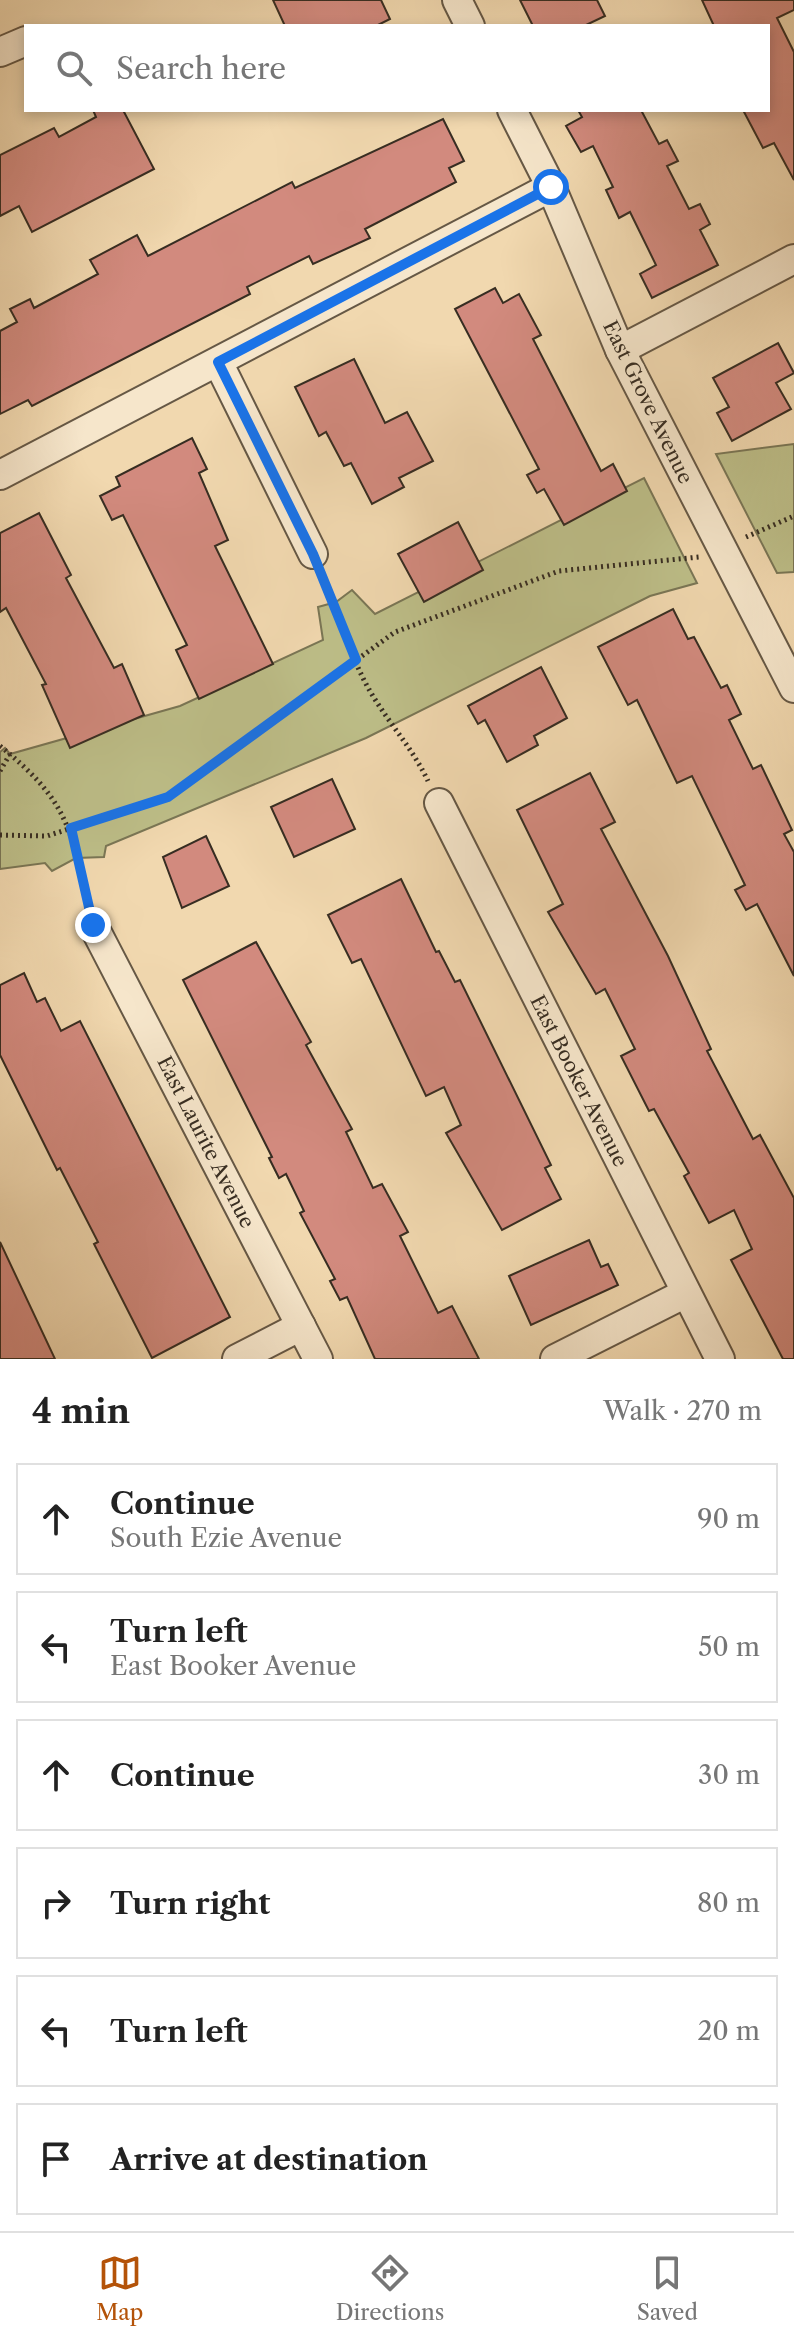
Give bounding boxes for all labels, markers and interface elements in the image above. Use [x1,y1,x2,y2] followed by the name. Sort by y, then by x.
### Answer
[24,24,770,112] search box
[52,46,96,90] icon: search
[116,50,286,87] text: Search here
[533,169,569,205] route start
[598,317,698,487] street label: East Grove Avenue
[75,907,111,943] route end
[525,991,633,1171] street label: East Booker Avenue
[152,1052,260,1232] street label: East Laurite Avenue
[32,1390,130,1432] text: 4 min
[603,1395,762,1427] text: Walk · 270 m
[110,1485,255,1522] text: Continue
[34,1497,78,1541] icon: ahead
[697,1503,760,1535] text: 90 m
[110,1522,342,1554] text: South Ezie Avenue
[110,1613,247,1650] text: Turn left
[34,1625,78,1669] icon: left
[698,1631,760,1663] text: 50 m
[110,1650,356,1682] text: East Booker Avenue
[34,1753,78,1797] icon: ahead
[110,1757,255,1794] text: Continue
[698,1759,760,1791] text: 30 m
[34,1881,78,1925] icon: right
[110,1885,270,1922] text: Turn right
[697,1887,760,1919] text: 80 m
[34,2009,78,2053] icon: left
[110,2013,247,2050] text: Turn left
[697,2015,760,2047] text: 20 m
[34,2137,78,2181] icon: arrive
[110,2141,428,2178] text: Arrive at destination
[96,2251,143,2326] tab: Map
[336,2251,444,2326] tab: Directions
[637,2251,698,2326] tab: Saved

